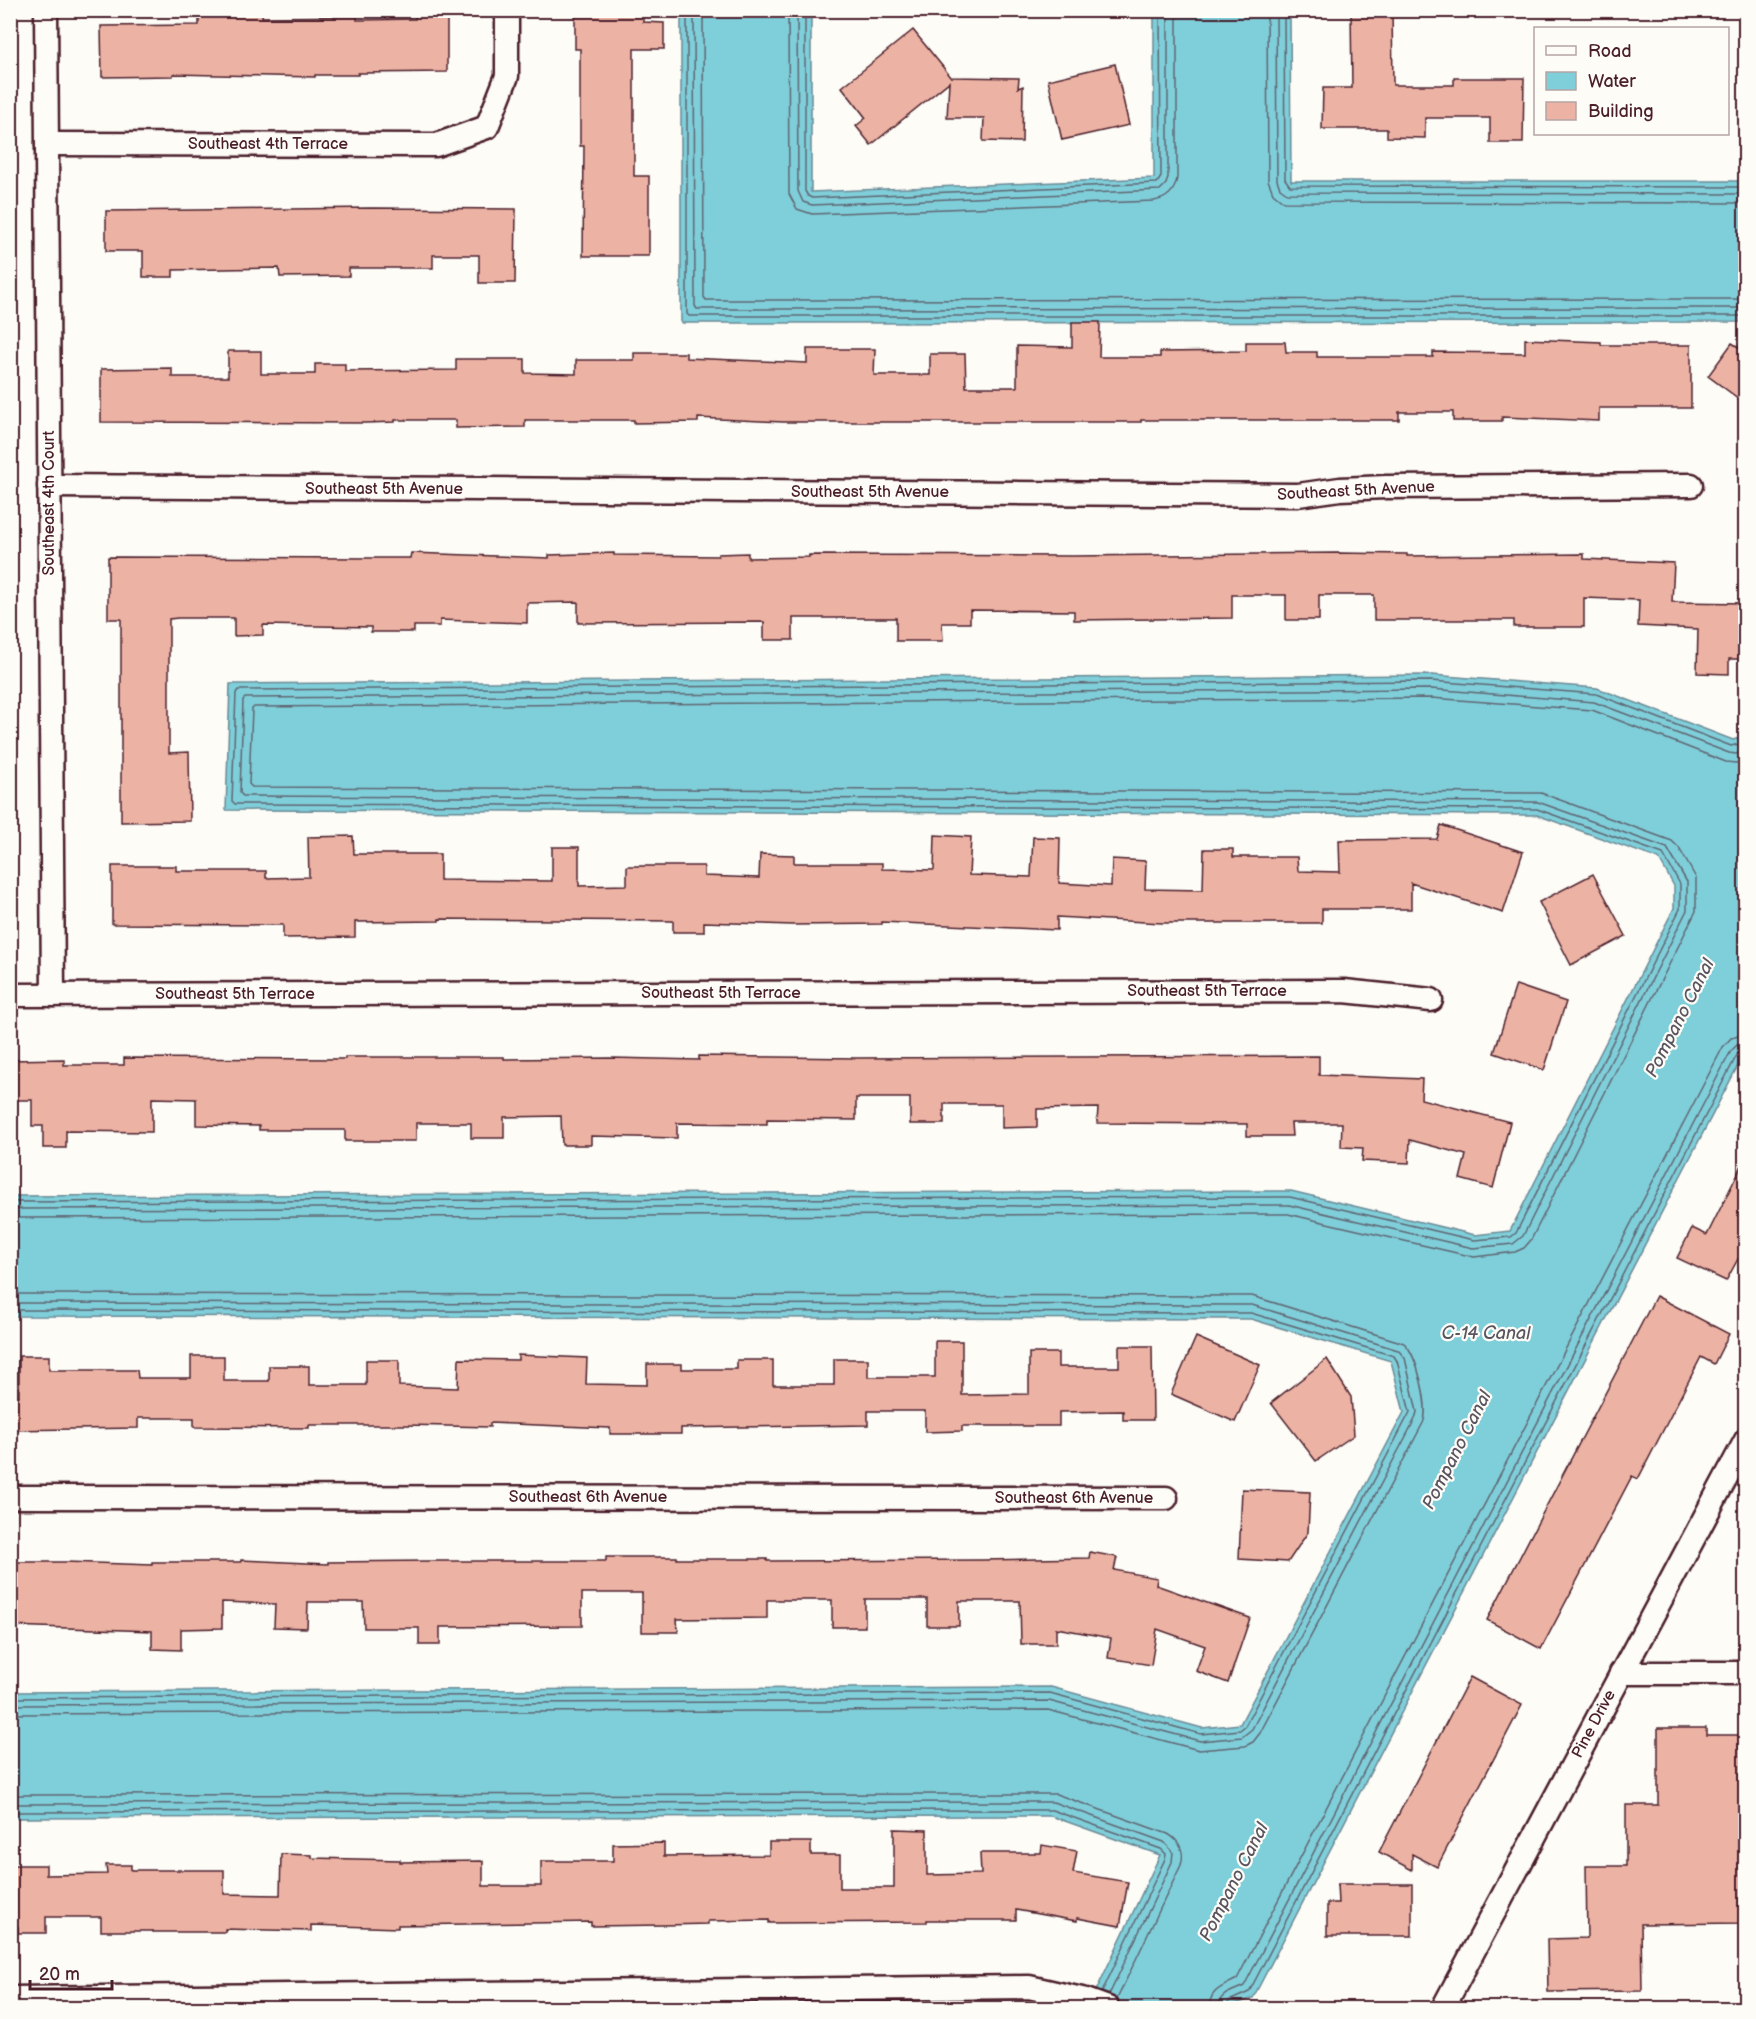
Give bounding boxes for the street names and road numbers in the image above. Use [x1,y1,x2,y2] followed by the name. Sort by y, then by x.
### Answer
[188,135,349,154] street label: Southeast 4th Terrace
[40,430,59,575] street label: Southeast 4th Court
[1277,477,1436,505] street label: Southeast 5th Avenue
[305,480,463,499] street label: Southeast 5th Avenue
[791,483,949,502] street label: Southeast 5th Avenue
[1127,982,1287,1001] street label: Southeast 5th Terrace
[641,984,801,1003] street label: Southeast 5th Terrace
[155,985,315,1004] street label: Southeast 5th Terrace
[509,1488,668,1507] street label: Southeast 6th Avenue
[995,1489,1154,1508] street label: Southeast 6th Avenue
[1568,1686,1620,1761] street label: Pine Drive

